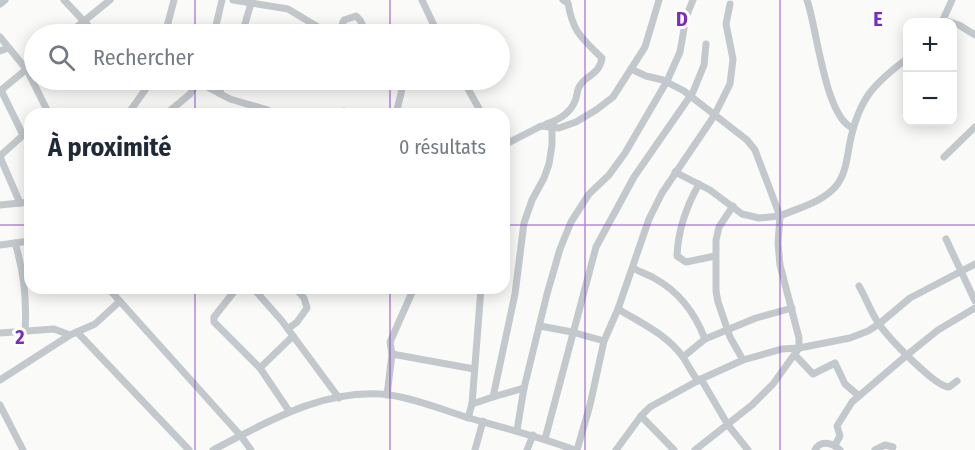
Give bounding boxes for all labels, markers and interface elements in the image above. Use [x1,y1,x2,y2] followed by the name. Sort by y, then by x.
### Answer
[676,7,688,31] text: D
[873,7,883,31] text: E
[903,18,957,126] map controls
[903,18,957,72] button: +
[24,24,510,90] search box
[45,41,78,74] icon: search
[93,44,194,71] text: Rechercher
[903,72,957,126] button: −
[48,132,171,163] text: À proximité
[399,135,486,159] text: 0 résultats
[14,325,25,349] text: 2

